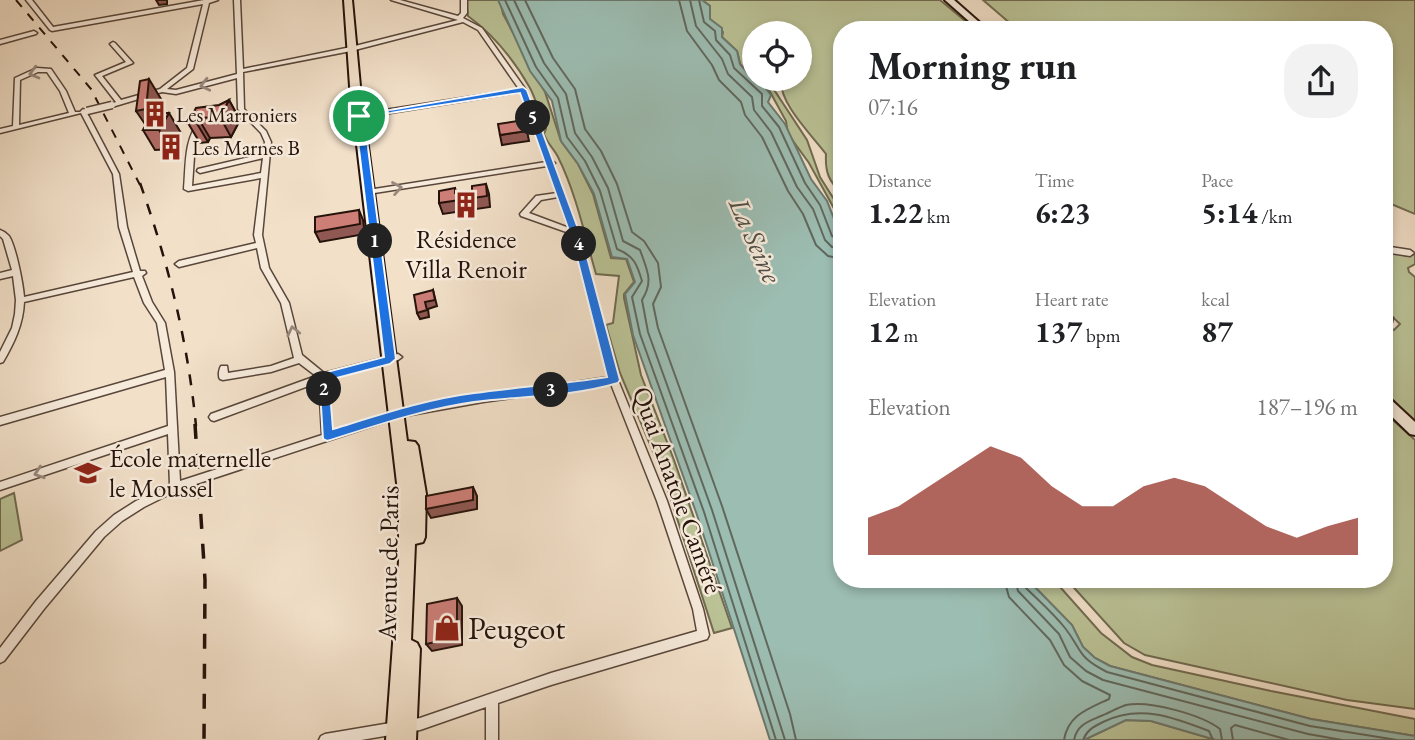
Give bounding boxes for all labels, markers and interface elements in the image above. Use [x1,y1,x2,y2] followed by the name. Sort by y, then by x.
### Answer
[742,21,812,91] map controls
[742,21,812,91] button: locate
[868,41,1077,90] text: Morning run
[1284,44,1358,118] button: share
[28,65,40,79] one-way arrow
[200,77,212,92] one-way arrow
[329,86,389,146] pin
[868,92,918,122] text: 07:16
[340,97,378,135] icon: arrive
[140,99,170,129] building icon: Les Marroniers
[516,100,550,136] pin: 5
[176,101,297,128] place label: Les Marroniers
[527,105,538,130] text: 5
[156,132,186,162] building icon: Les Marnes B
[192,134,300,161] place label: Les Marnes B
[868,168,931,193] text: Distance
[1035,168,1074,193] text: Time
[1201,168,1233,193] text: Pace
[391,181,403,196] one-way arrow
[451,190,481,220] building icon: Résidence Villa Renoir
[721,190,791,289] water label: La Seine
[868,193,923,232] text: 1.22
[1035,193,1091,232] text: 6:23
[1201,193,1257,232] text: 5:14
[923,204,951,229] text: km
[1257,204,1292,229] text: /km
[405,222,527,286] place label: Résidence Villa Renoir
[358,224,392,258] pin: 1
[562,226,596,262] pin: 4
[369,228,380,253] text: 1
[573,231,584,256] text: 4
[868,287,936,312] text: Elevation
[1035,287,1108,312] text: Heart rate
[1201,287,1230,312] text: kcal
[868,312,900,351] text: 12
[1035,312,1082,351] text: 137
[1201,312,1233,351] text: 87
[900,323,918,348] text: m
[1082,323,1121,348] text: bpm
[286,325,301,337] one-way arrow
[306,372,342,406] pin: 2
[534,372,568,408] pin: 3
[318,376,329,401] text: 2
[545,377,556,402] text: 3
[625,382,731,598] street label: Quai Anatole Caméré
[868,392,951,422] text: Elevation
[1257,392,1358,422] text: 187–196 m
[109,441,271,505] place label: École maternelle le Moussel
[73,458,103,488] school or university icon: École maternelle le Moussel
[33,465,45,479] one-way arrow
[370,485,406,642] street label: Avenue de Paris
[468,607,565,649] place label: Peugeot
[432,613,462,643] shop icon: Peugeot

